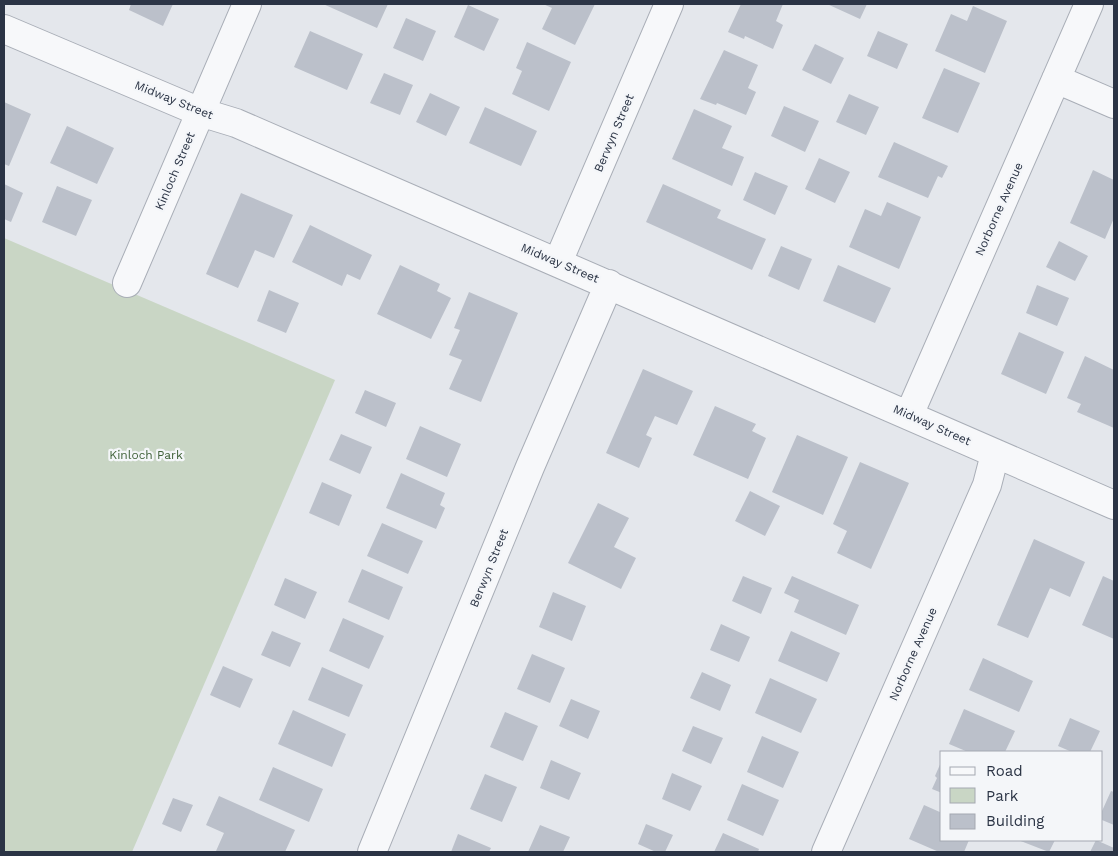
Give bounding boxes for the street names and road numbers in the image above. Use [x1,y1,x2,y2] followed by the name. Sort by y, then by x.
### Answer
[133,78,215,122] street label: Midway Street
[591,92,637,174] street label: Berwyn Street
[152,130,198,212] street label: Kinloch Street
[972,160,1026,258] street label: Norborne Avenue
[519,240,601,286] street label: Midway Street
[891,402,973,448] street label: Midway Street
[467,527,511,609] street label: Berwyn Street
[886,605,940,703] street label: Norborne Avenue

